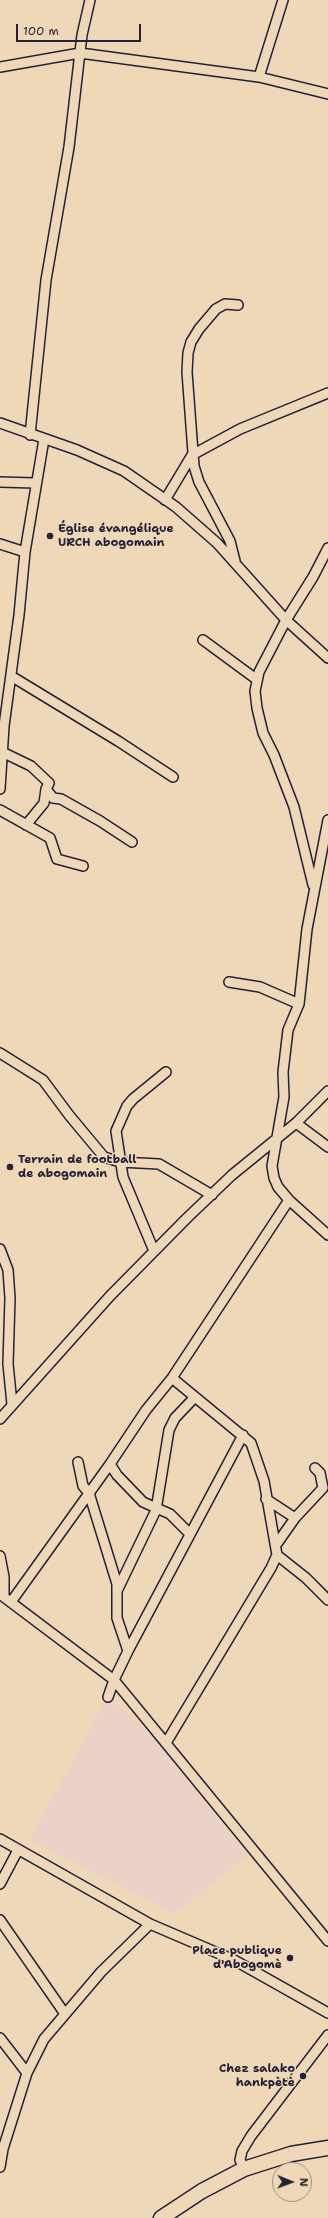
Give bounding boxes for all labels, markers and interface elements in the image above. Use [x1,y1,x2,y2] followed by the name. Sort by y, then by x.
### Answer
[18,16,143,42] scale bar
[23,23,59,39] text: 100 m
[58,522,174,550] place label: Église évangélique URCH abogomain
[45,531,55,541] marker: Église évangélique URCH abogomain
[18,1153,136,1181] place label: Terrain de football de abogomain
[5,1162,15,1172] marker: Terrain de football de abogomain
[192,1944,282,1972] place label: Place publique d'Abogomè
[285,1953,295,1963] marker: Place publique d'Abogomè
[219,2062,295,2090] place label: Chez salako hankpètè
[298,2071,308,2081] marker: Chez salako hankpètè
[272,2162,312,2202] north arrow
[296,2178,311,2187] text: N

